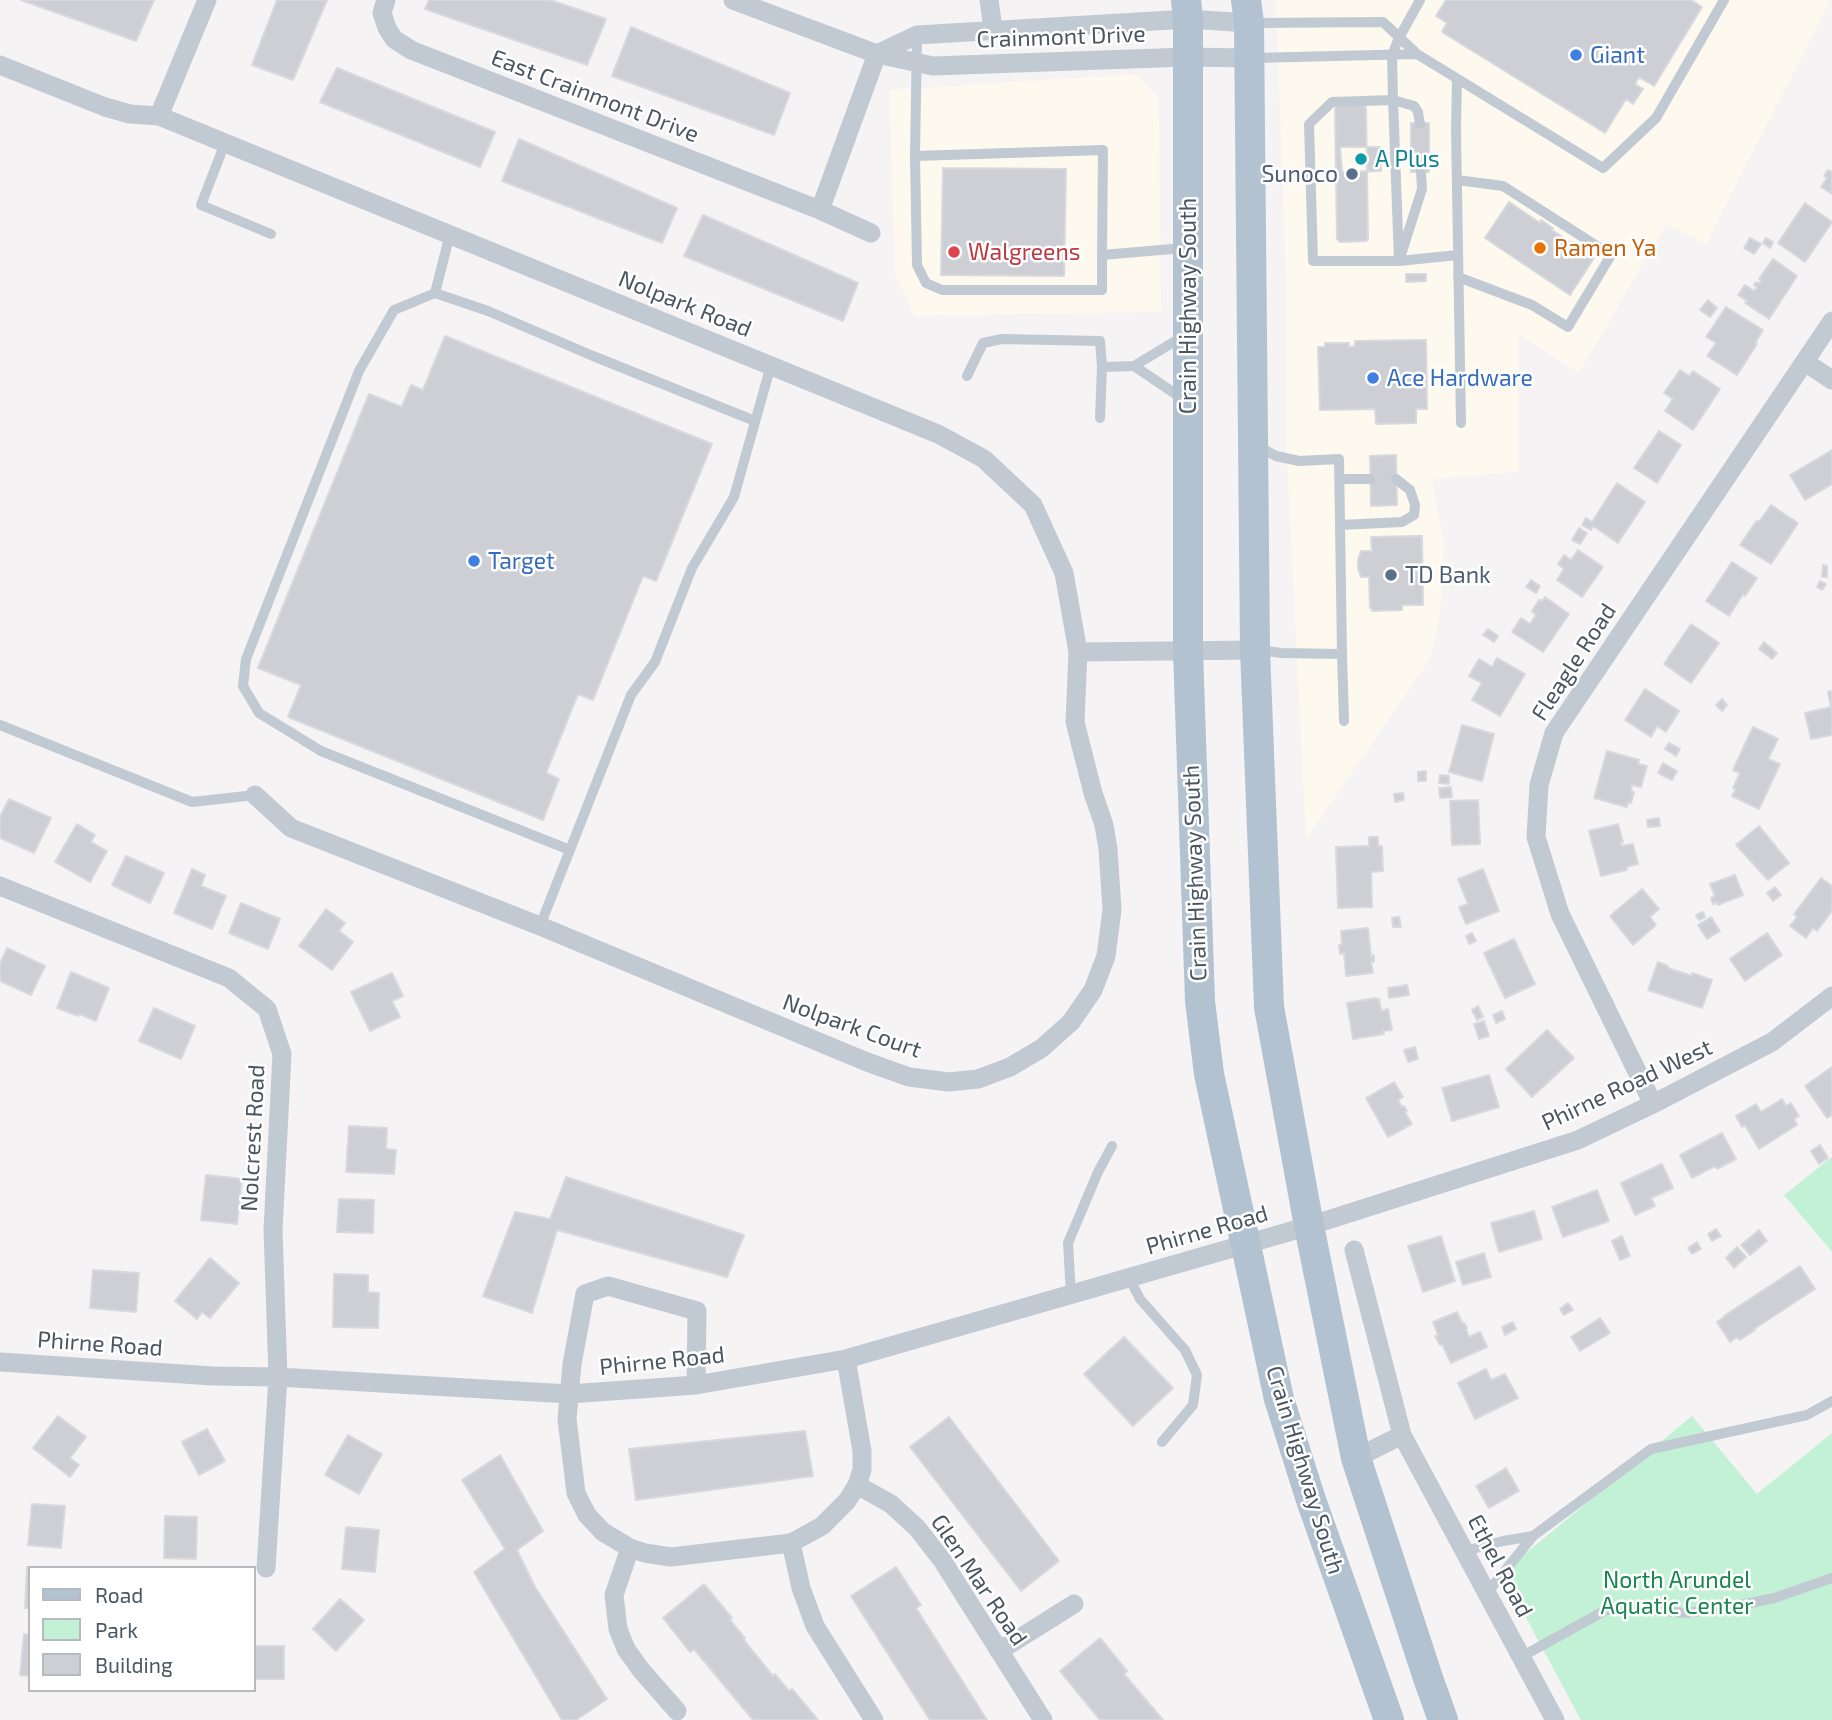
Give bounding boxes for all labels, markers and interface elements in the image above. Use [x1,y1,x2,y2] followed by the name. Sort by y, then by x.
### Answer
[976,20,1146,54] street label: Crainmont Drive
[1590,41,1645,69] place label: Giant
[487,44,703,148] street label: East Crainmont Drive
[1568,47,1584,63] marker: Giant
[1375,145,1440,173] place label: A Plus
[1353,151,1369,167] marker: A Plus
[1261,160,1338,188] place label: Sunoco
[1344,166,1360,182] marker: Sunoco
[1174,198,1202,414] street label: Crain Highway South
[1554,234,1656,262] place label: Ramen Ya
[968,238,1080,266] place label: Walgreens
[1532,240,1548,256] marker: Ramen Ya
[946,244,962,260] marker: Walgreens
[614,265,756,343] street label: Nolpark Road
[1387,364,1533,392] place label: Ace Hardware
[1365,370,1381,386] marker: Ace Hardware
[488,547,555,575] place label: Target
[466,553,482,569] marker: Target
[1405,561,1491,589] place label: TD Bank
[1383,567,1399,583] marker: TD Bank
[1526,598,1622,726] street label: Fleagle Road
[1177,764,1213,982] street label: Crain Highway South
[779,988,925,1064] street label: Nolpark Court
[1537,1033,1717,1137] street label: Phirne Road West
[235,1064,271,1212] street label: Nolcrest Road
[1143,1199,1271,1261] street label: Phirne Road
[36,1326,164,1362] street label: Phirne Road
[598,1341,726,1381] street label: Phirne Road
[1260,1362,1350,1578] street label: Crain Highway South
[925,1509,1033,1651] street label: Glen Mar Road
[1461,1510,1539,1622] street label: Ethel Road
[28,1566,256,1692] legend
[1600,1566,1754,1620] park label: North Arundel Aquatic Center
[95,1582,143,1607] text: Road
[95,1617,138,1642] text: Park
[95,1652,173,1677] text: Building

